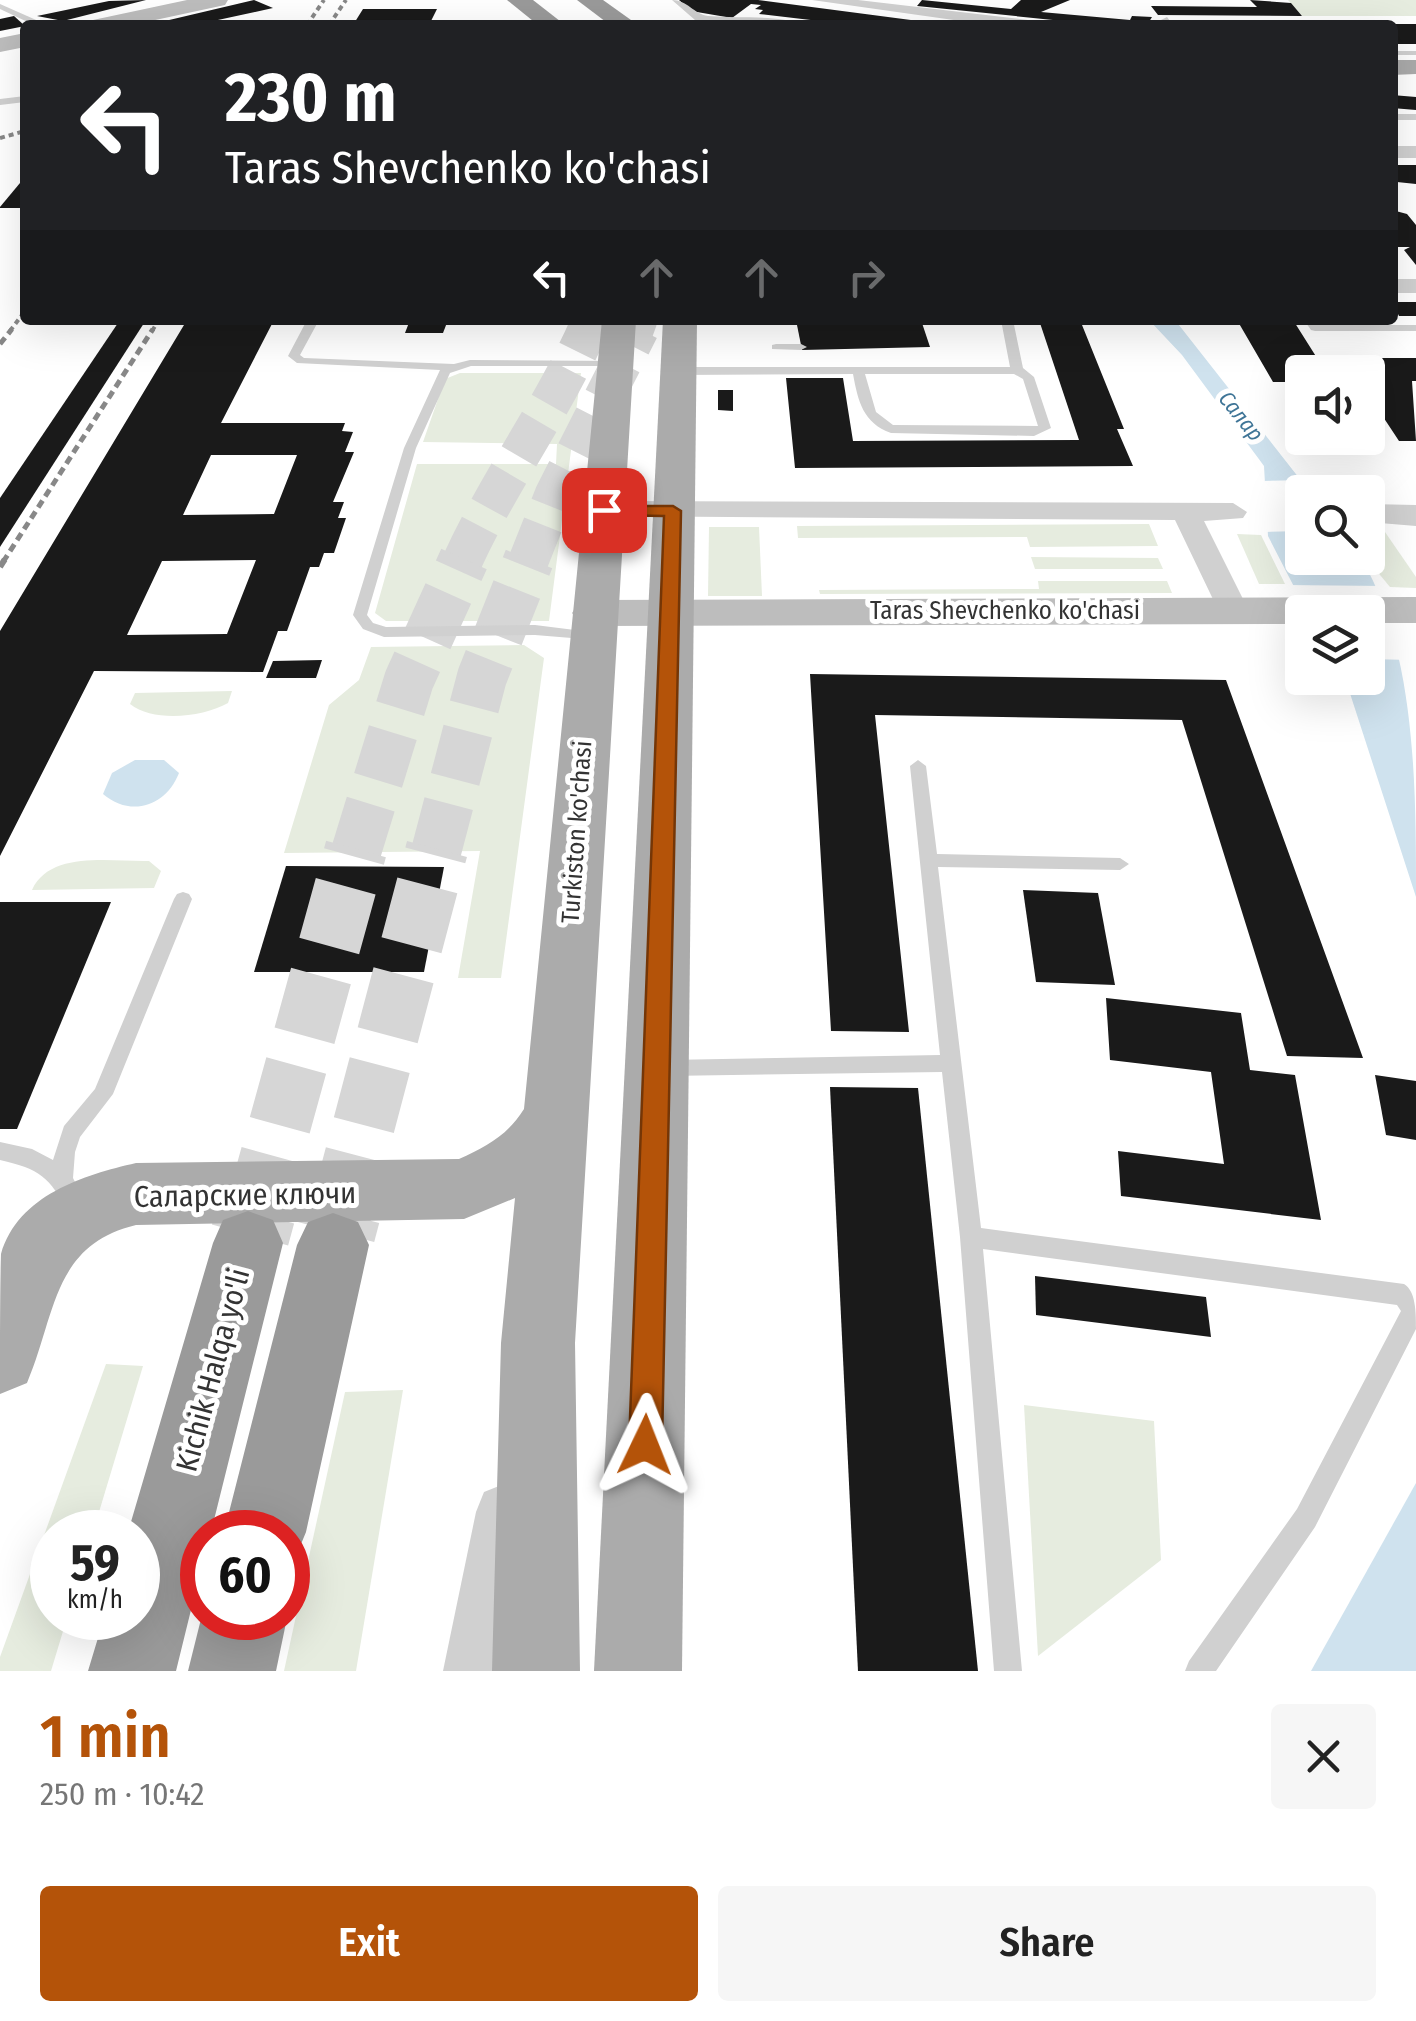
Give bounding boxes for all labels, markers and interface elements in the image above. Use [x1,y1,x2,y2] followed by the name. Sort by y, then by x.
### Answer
[225,56,397,140] text: 230 m
[60,60,190,190] icon: left
[225,141,711,195] text: Taras Shevchenko ko'chasi
[524,250,579,305] icon: left
[629,250,684,305] icon: ahead
[734,250,789,305] icon: ahead
[839,250,894,305] icon: right
[1285,355,1385,695] map controls
[1285,355,1385,455] button: sound
[1213,386,1269,446] water label: Салар
[562,468,647,553] pin
[1285,475,1385,575] button: search
[577,483,632,538] icon: arrive
[1285,595,1385,695] button: layers
[870,596,1140,626] street label: Taras Shevchenko ko'chasi
[556,740,598,924] street label: Turkiston ko'chasi
[134,1175,356,1215] street label: Саларские ключи
[169,1264,257,1476] street label: Kichik Halqa yo'li
[593,1393,697,1497] position arrow
[180,1510,310,1640] speed limit sign: 60
[70,1533,120,1593] text: 59
[67,1585,123,1615] text: km/h
[40,1701,171,1773] text: 1 min
[1271,1704,1376,1809] button: close
[40,1775,204,1813] text: 250 m · 10:42
[40,1886,698,2001] button: Exit
[718,1886,1376,2001] button: Share

